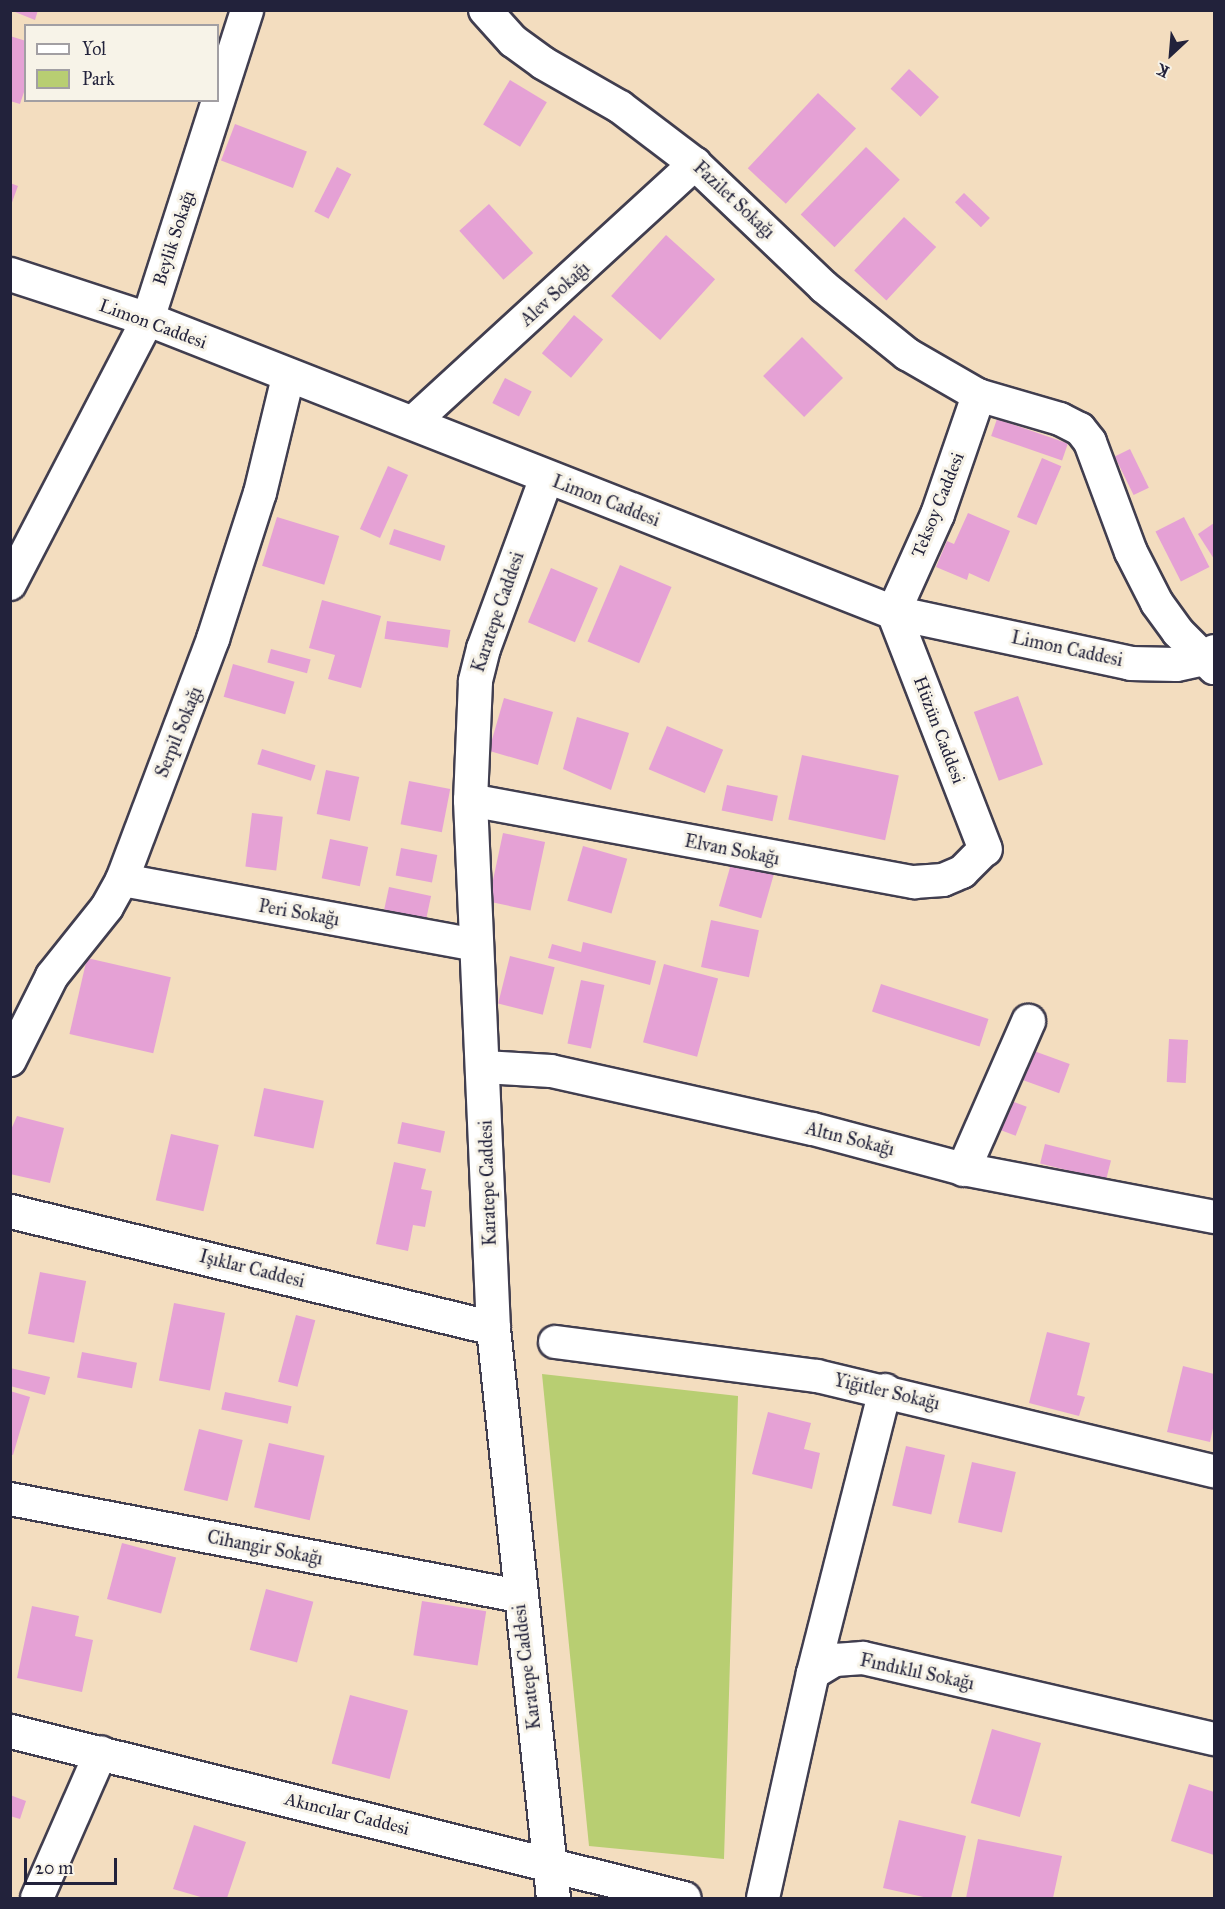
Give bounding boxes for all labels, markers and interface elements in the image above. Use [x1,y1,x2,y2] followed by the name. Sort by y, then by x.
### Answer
[24,24,219,102] legend
[1141,24,1201,84] north arrow
[82,38,106,60] text: Yol
[1154,60,1172,82] text: K
[82,68,115,90] text: Park
[689,157,779,243] street label: Fazilet Sokağı
[149,188,199,288] street label: Beylik Sokağı
[516,257,594,331] street label: Alev Sokağı
[96,295,210,353] street label: Limon Caddesi
[907,449,969,561] street label: Teksoy Caddesi
[549,471,663,531] street label: Limon Caddesi
[467,549,529,675] street label: Karatepe Caddesi
[1009,627,1125,671] street label: Limon Caddesi
[909,673,969,787] street label: Hüzün Caddesi
[151,683,207,781] street label: Serpil Sokağı
[683,830,781,870] street label: Elvan Sokağı
[257,895,341,931] street label: Peri Sokağı
[803,1118,897,1160] street label: Altın Sokağı
[475,1120,501,1246] street label: Karatepe Caddesi
[197,1246,307,1292] street label: Işıklar Caddesi
[832,1369,942,1415] street label: Yiğitler Sokağı
[205,1526,325,1570] street label: Cihangir Sokağı
[509,1603,545,1731] street label: Karatepe Caddesi
[858,1649,976,1695] street label: Fındıklıl Sokağı
[282,1788,412,1840] street label: Akıncılar Caddesi
[27,1846,120,1884] scale bar
[35,1857,73,1879] text: 20 m

